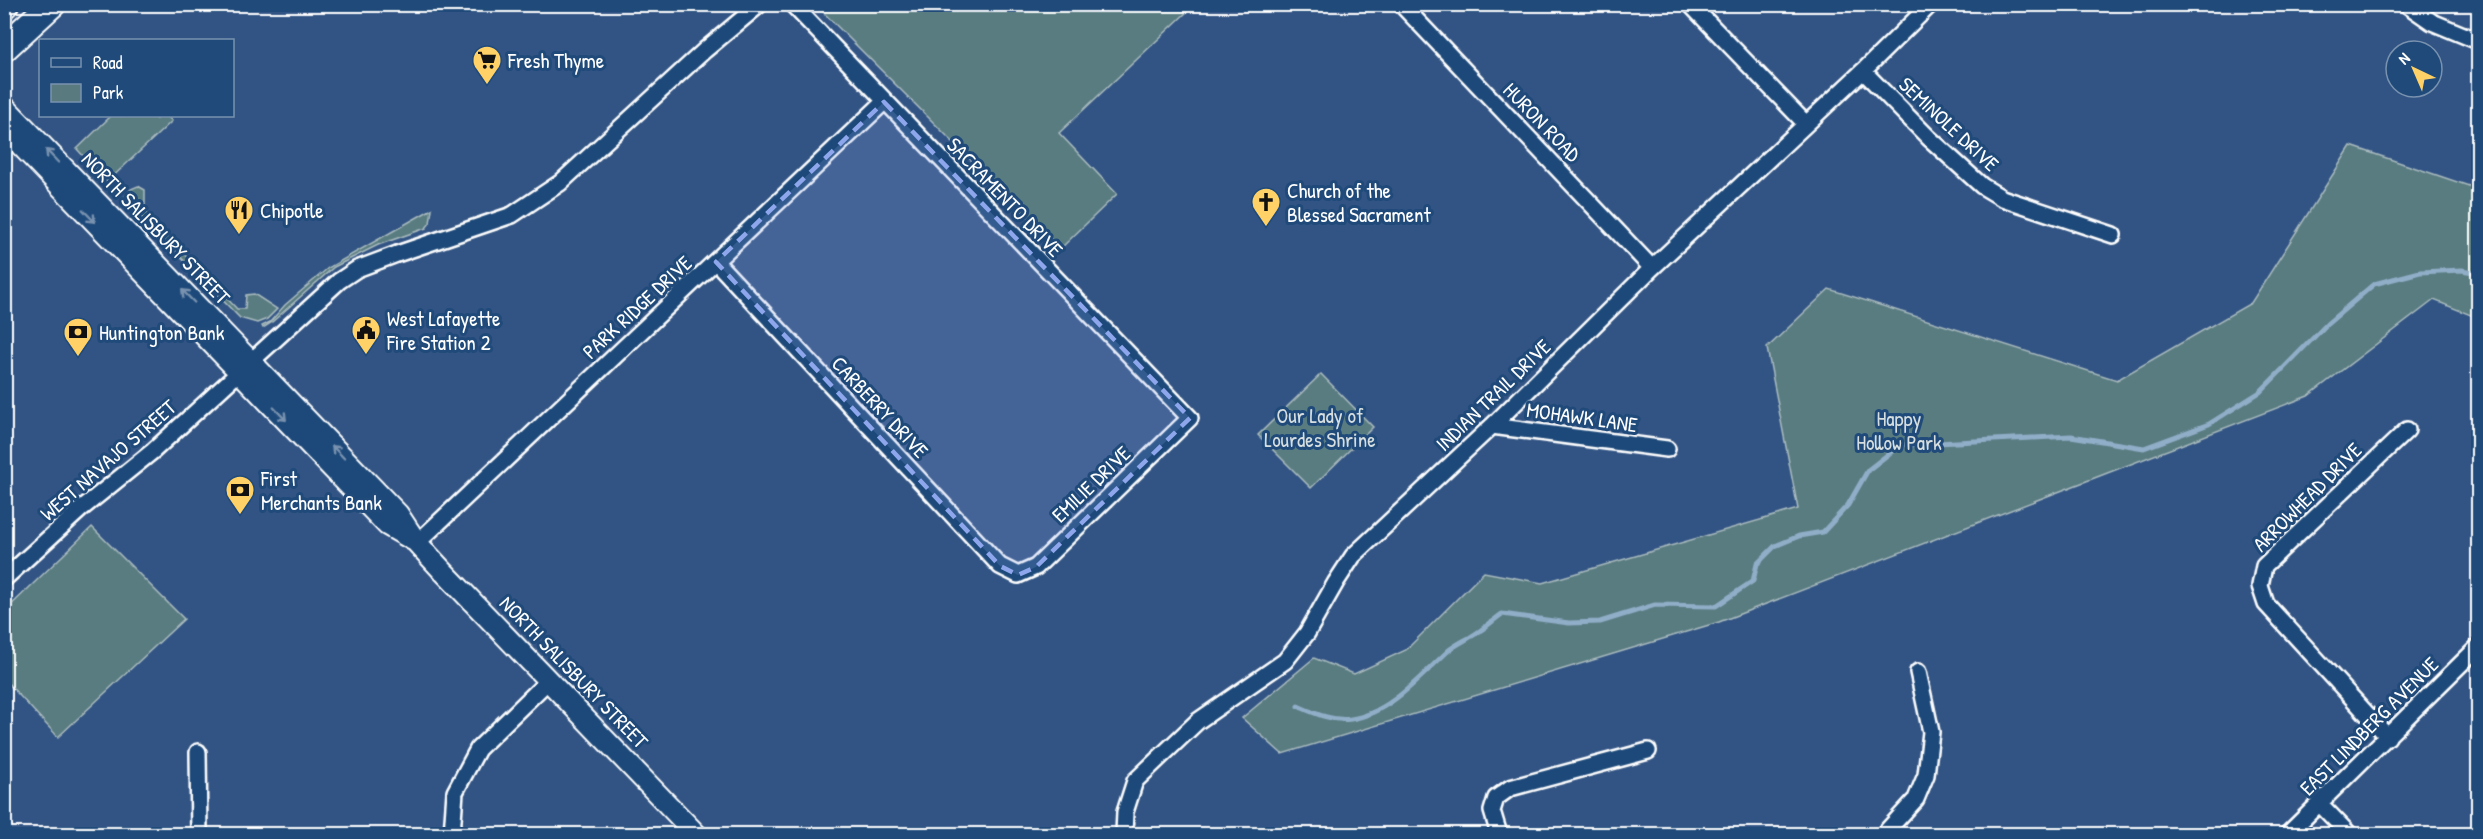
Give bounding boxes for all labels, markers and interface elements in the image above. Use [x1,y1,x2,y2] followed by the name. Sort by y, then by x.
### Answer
[39,39,234,117] legend
[2384,39,2444,99] north arrow
[471,44,503,86] supermarket icon: Fresh Thyme
[507,46,604,75] place label: Fresh Thyme
[2393,47,2415,69] text: N
[93,50,123,75] text: Road
[1893,70,2005,178] street label: SEMINOLE DRIVE
[1497,76,1587,168] street label: HURON ROAD
[93,80,124,105] text: Park
[940,131,1070,263] street label: SACRAMENTO DRIVE
[75,145,238,312] street label: NORTH SALISBURY STREET
[45,148,60,163] one-way arrow
[1287,176,1432,229] place label: Church of the Blessed Sacrament
[1250,186,1282,228] church icon: Church of the Blessed Sacrament
[223,194,255,236] restaurant icon: Chipotle
[260,196,324,225] place label: Chipotle
[81,208,96,223] one-way arrow
[576,249,698,365] street label: PARK RIDGE DRIVE
[180,289,195,304] one-way arrow
[386,304,500,357] place label: West Lafayette Fire Station 2
[350,314,382,356] public building icon: West Lafayette Fire Station 2
[62,316,94,358] bank icon: Huntington Bank
[99,318,225,347] place label: Huntington Bank
[1429,332,1557,458] street label: INDIAN TRAIL DRIVE
[825,350,935,464] street label: CARBERRY DRIVE
[34,392,183,527] street label: WEST NAVAJO STREET
[1525,395,1639,439] street label: MOHAWK LANE
[1264,401,1376,454] park label: Our Lady of Lourdes Shrine
[1856,404,1942,457] park label: Happy Hollow Park
[273,407,287,422] one-way arrow
[2246,436,2368,558] street label: ARROWHEAD DRIVE
[1045,439,1137,529] street label: EMILIE DRIVE
[330,444,345,459] one-way arrow
[260,464,382,517] place label: First Merchants Bank
[224,474,256,516] bank icon: First Merchants Bank
[493,589,656,756] street label: NORTH SALISBURY STREET
[2293,650,2445,802] street label: EAST LINDBERG AVENUE

